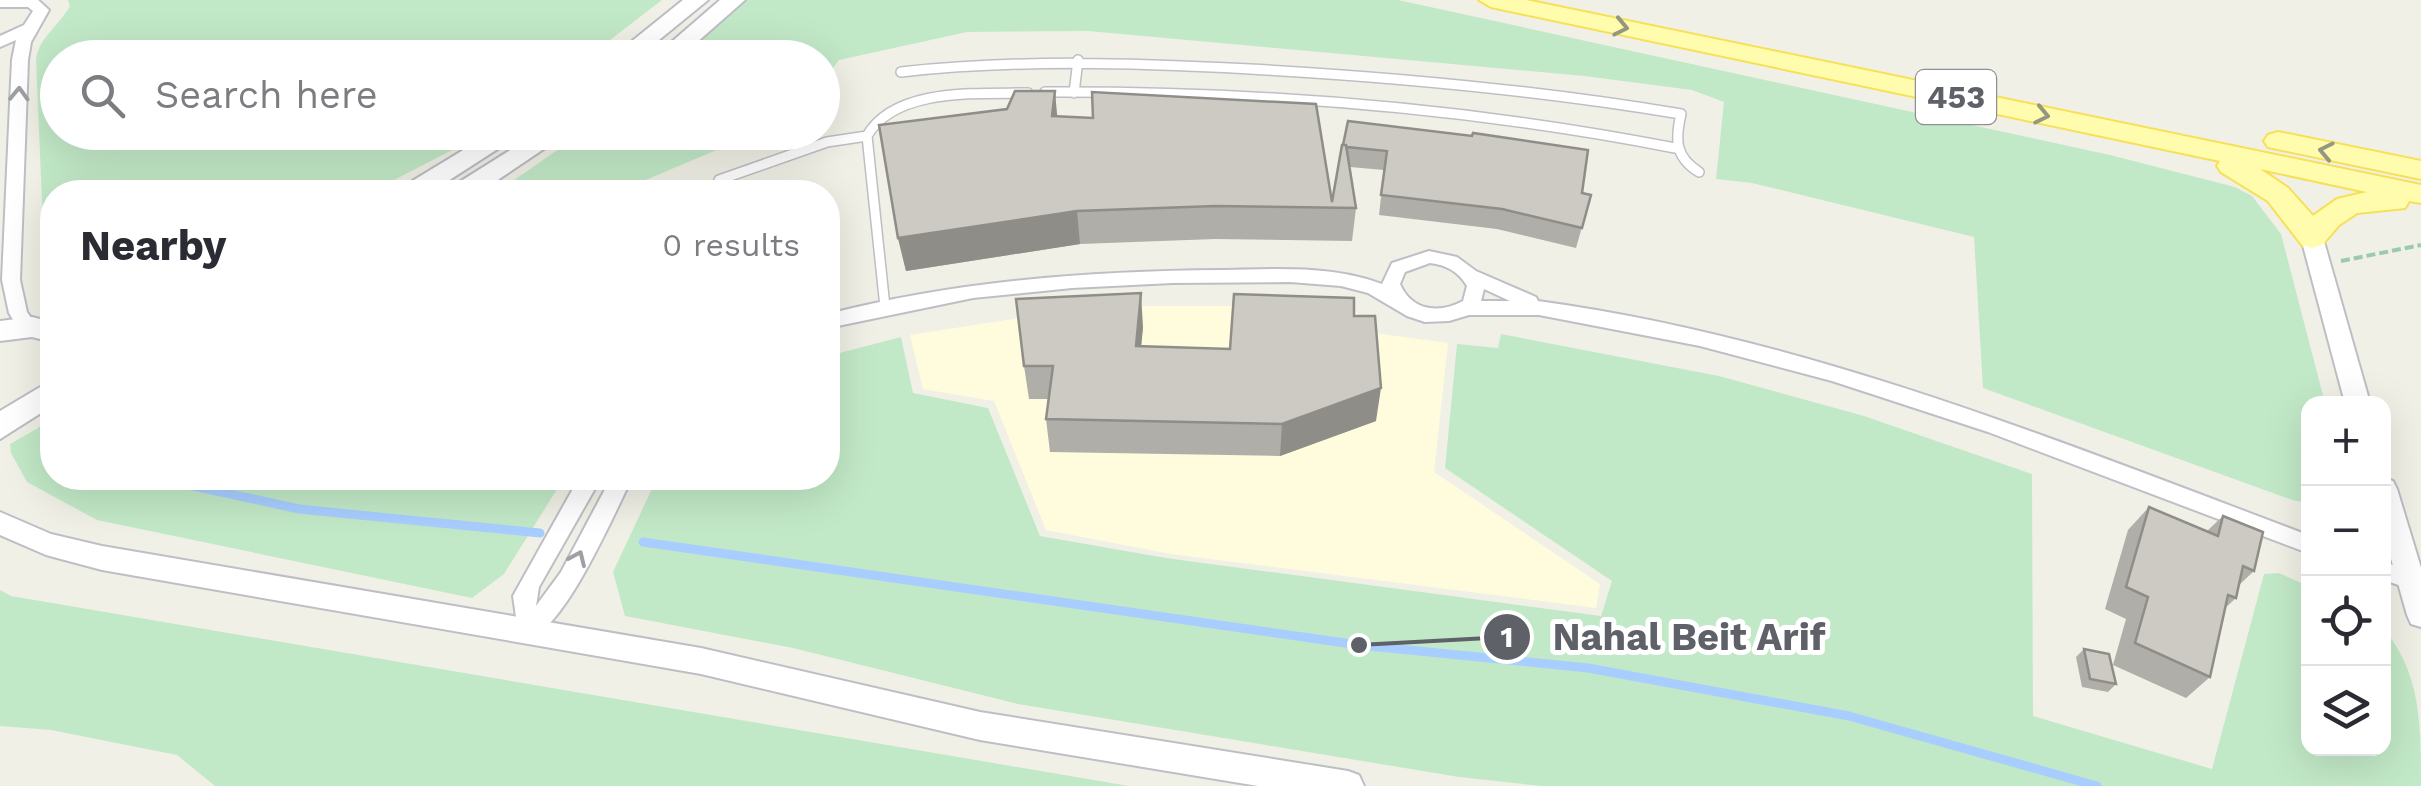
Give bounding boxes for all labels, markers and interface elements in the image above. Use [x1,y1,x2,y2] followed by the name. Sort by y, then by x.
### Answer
[1612,15,1629,36] one-way arrow
[40,40,840,150] search box
[75,68,130,123] icon: search
[1916,70,1996,124] road number: 453
[155,73,378,117] text: Search here
[8,86,29,102] one-way arrow
[2033,103,2050,124] one-way arrow
[2317,141,2334,162] one-way arrow
[80,221,227,270] text: Nearby
[662,226,800,264] text: 0 results
[2301,396,2391,756] map controls
[2301,396,2391,486] button: +
[2301,486,2391,576] button: −
[566,550,586,568] one-way arrow
[2301,576,2391,666] button: locate
[1482,603,1846,671] callout: Nahal Beit Arif
[1553,615,1826,659] text: Nahal Beit Arif
[1501,619,1513,654] text: 1
[2301,666,2391,756] button: layers

